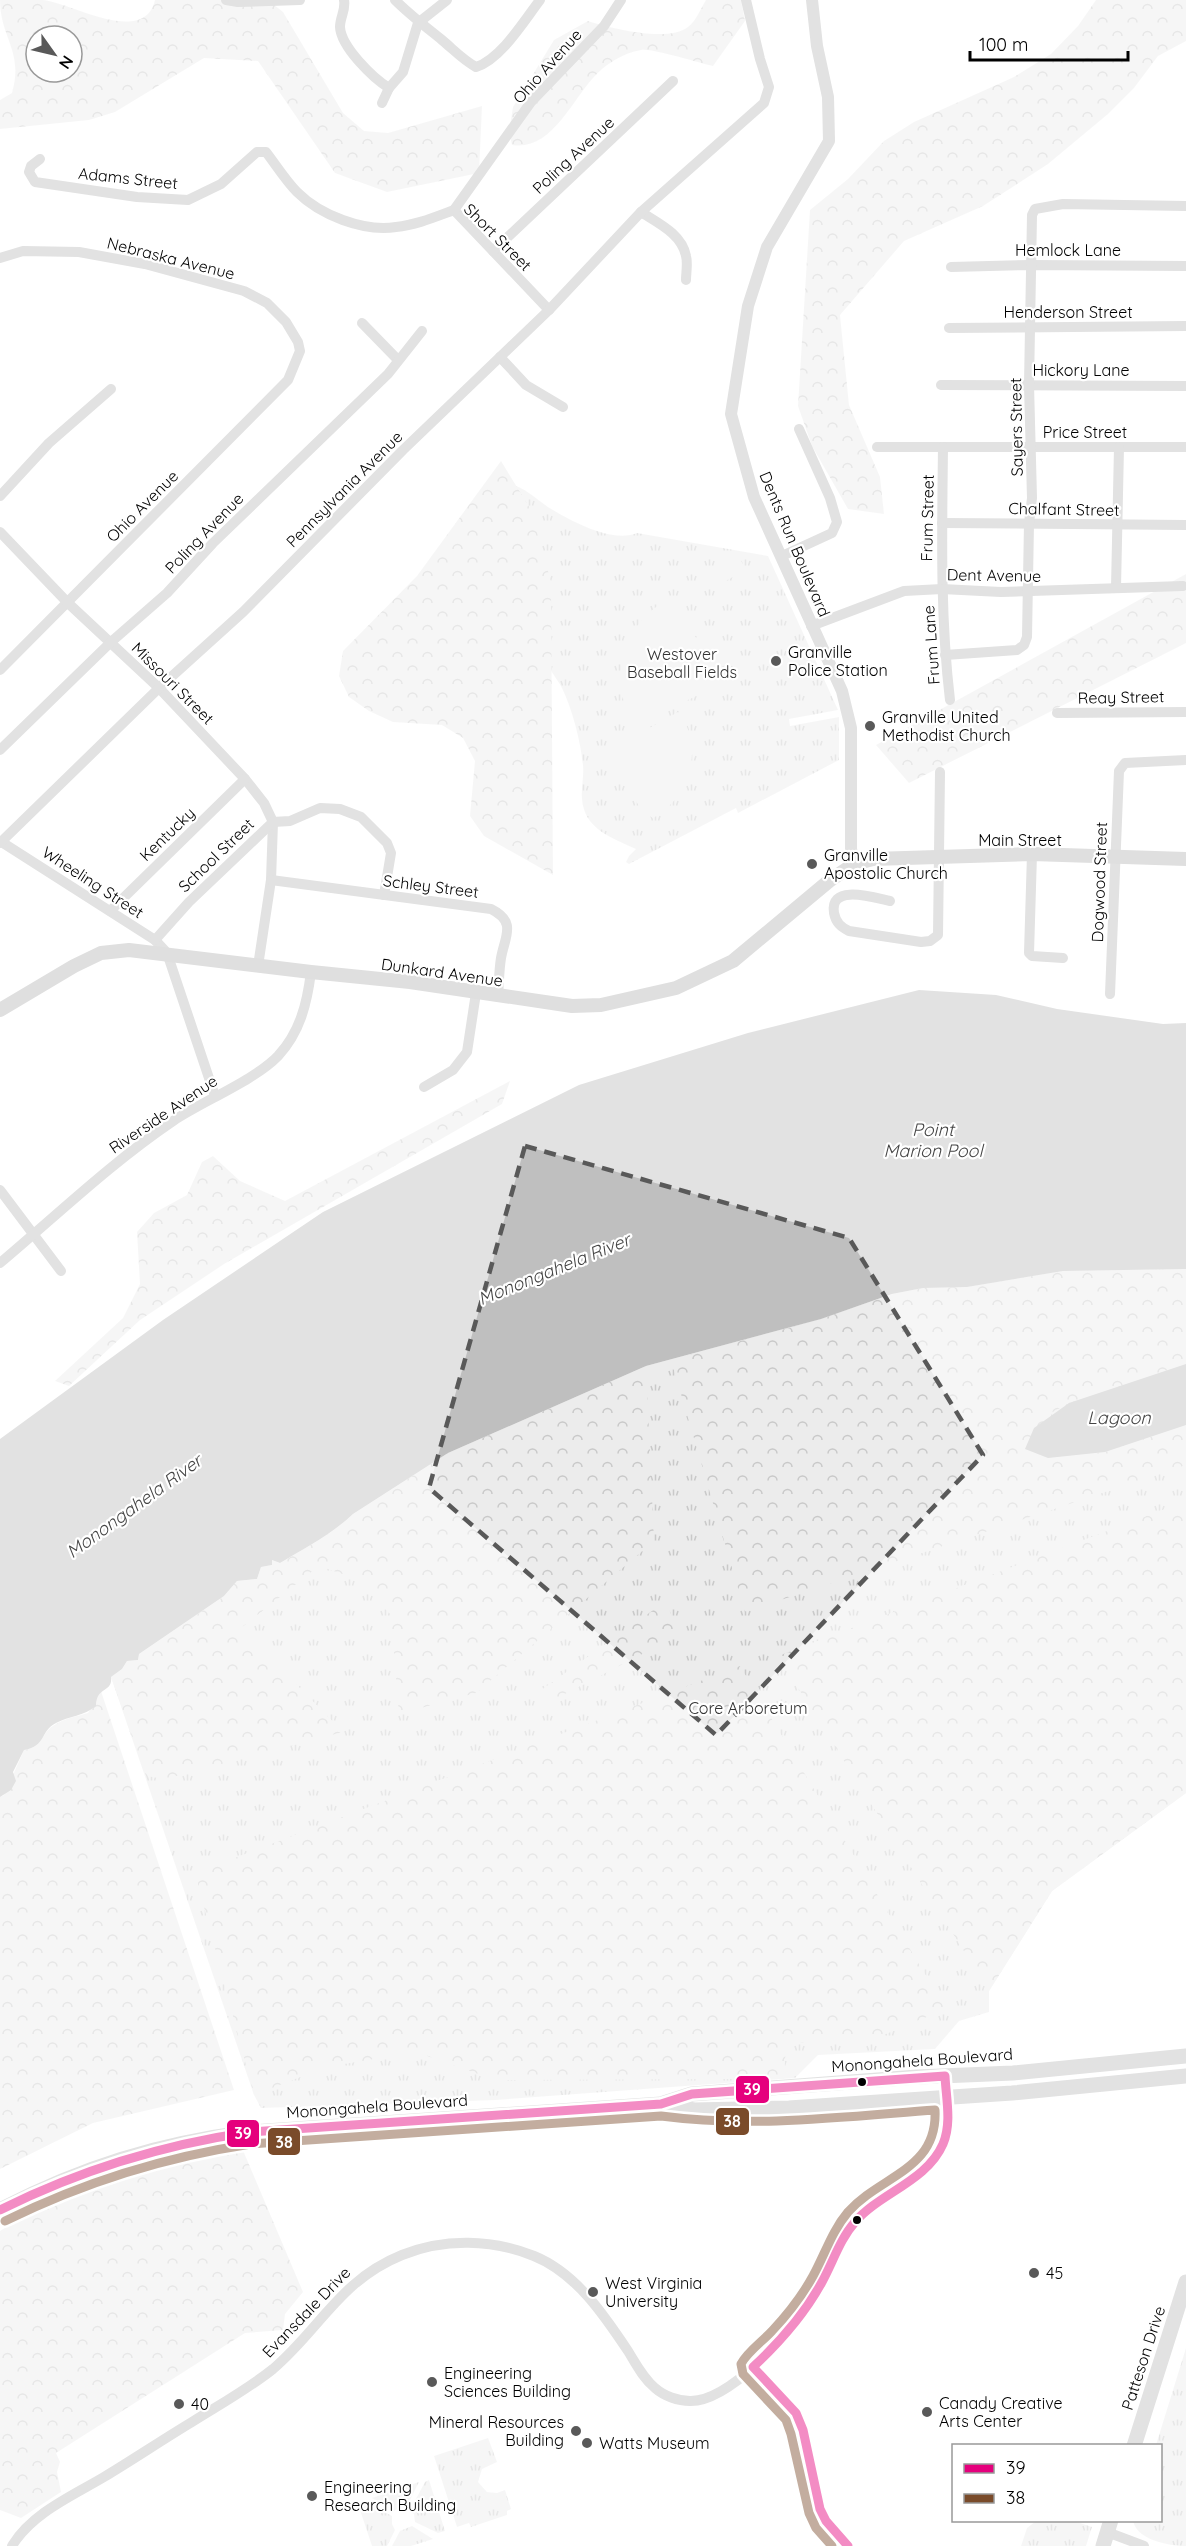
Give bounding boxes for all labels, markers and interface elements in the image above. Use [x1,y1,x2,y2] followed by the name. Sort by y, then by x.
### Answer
[24,24,84,84] north arrow
[970,24,1128,62] scale bar
[508,25,586,107] street label: Ohio Avenue
[979,33,1028,56] text: 100 m
[55,52,78,73] text: N
[528,112,618,198] street label: Poling Avenue
[77,163,179,193] street label: Adams Street
[460,199,536,275] street label: Short Street
[105,232,237,284] street label: Nebraska Avenue
[1015,240,1121,260] street label: Hemlock Lane
[1003,302,1133,322] street label: Henderson Street
[1032,360,1130,380] street label: Hickory Lane
[1005,378,1027,476] street label: Sayers Street
[1043,422,1127,442] street label: Price Street
[282,427,406,551] street label: Pennsylvania Avenue
[102,466,182,546] street label: Ohio Avenue
[755,468,835,620] street label: Dents Run Boulevard
[916,474,938,562] street label: Frum Street
[161,488,247,578] street label: Poling Avenue
[1008,498,1120,520] street label: Chalfant Street
[947,564,1041,586] street label: Dent Avenue
[918,605,944,685] street label: Frum Lane
[128,638,218,728] street label: Missouri Street
[788,642,888,680] place label: Granville Police Station
[627,644,737,682] park label: Westover Baseball Fields
[769,654,783,668] marker: Granville Police Station
[1078,686,1164,708] street label: Reay Street
[882,707,1011,745] place label: Granville United Methodist Church
[863,719,877,733] marker: Granville United Methodist Church
[135,803,199,865] street label: Kentucky
[174,814,258,896] street label: School Street
[1087,821,1111,943] street label: Dogwood Street
[978,830,1062,850] street label: Main Street
[38,842,148,922] street label: Wheeling Street
[824,845,948,883] place label: Granville Apostolic Church
[805,857,819,871] marker: Granville Apostolic Church
[382,870,480,902] street label: Schley Street
[380,954,504,990] street label: Dunkard Avenue
[105,1070,221,1158] street label: Riverside Avenue
[883,1118,984,1162] water label: Point Marion Pool
[474,1227,635,1310] water label: Monongahela River
[1087,1406,1151,1429] water label: Lagoon
[62,1448,208,1563] water label: Monongahela River
[688,1698,808,1718] park label: Core Arboretum
[831,2044,1013,2076] street label: Monongahela Boulevard
[735,2075,770,2104] line badge: 39
[856,2076,868,2088] unlabelled marker
[743,2079,761,2099] text: 39
[286,2090,468,2122] street label: Monongahela Boulevard
[715,2107,750,2136] line badge: 38
[723,2111,741,2131] text: 38
[226,2119,260,2148] line badge: 39
[234,2123,252,2143] text: 39
[267,2127,301,2156] line badge: 38
[275,2132,293,2152] text: 38
[851,2214,863,2226] unlabelled marker
[258,2262,354,2362] street label: Evansdale Drive
[1046,2263,1063,2283] place label: 45
[1027,2266,1041,2280] marker: 45
[605,2273,702,2311] place label: West Virginia University
[586,2285,600,2299] marker: West Virginia University
[1117,2303,1169,2413] street label: Patteson Drive
[444,2363,571,2401] place label: Engineering Sciences Building
[425,2375,439,2389] marker: Engineering Sciences Building
[939,2393,1063,2431] place label: Canady Creative Arts Center
[191,2394,209,2414] place label: 40
[172,2397,186,2411] marker: 40
[920,2405,934,2419] marker: Canady Creative Arts Center
[429,2412,564,2450] place label: Mineral Resources Building
[569,2424,583,2438] marker: Mineral Resources Building
[599,2433,710,2453] place label: Watts Museum
[580,2436,594,2450] marker: Watts Museum
[952,2444,1162,2522] legend
[1006,2456,1025,2479] text: 39
[324,2477,456,2515] place label: Engineering Research Building
[1006,2486,1025,2509] text: 38
[305,2489,319,2503] marker: Engineering Research Building

